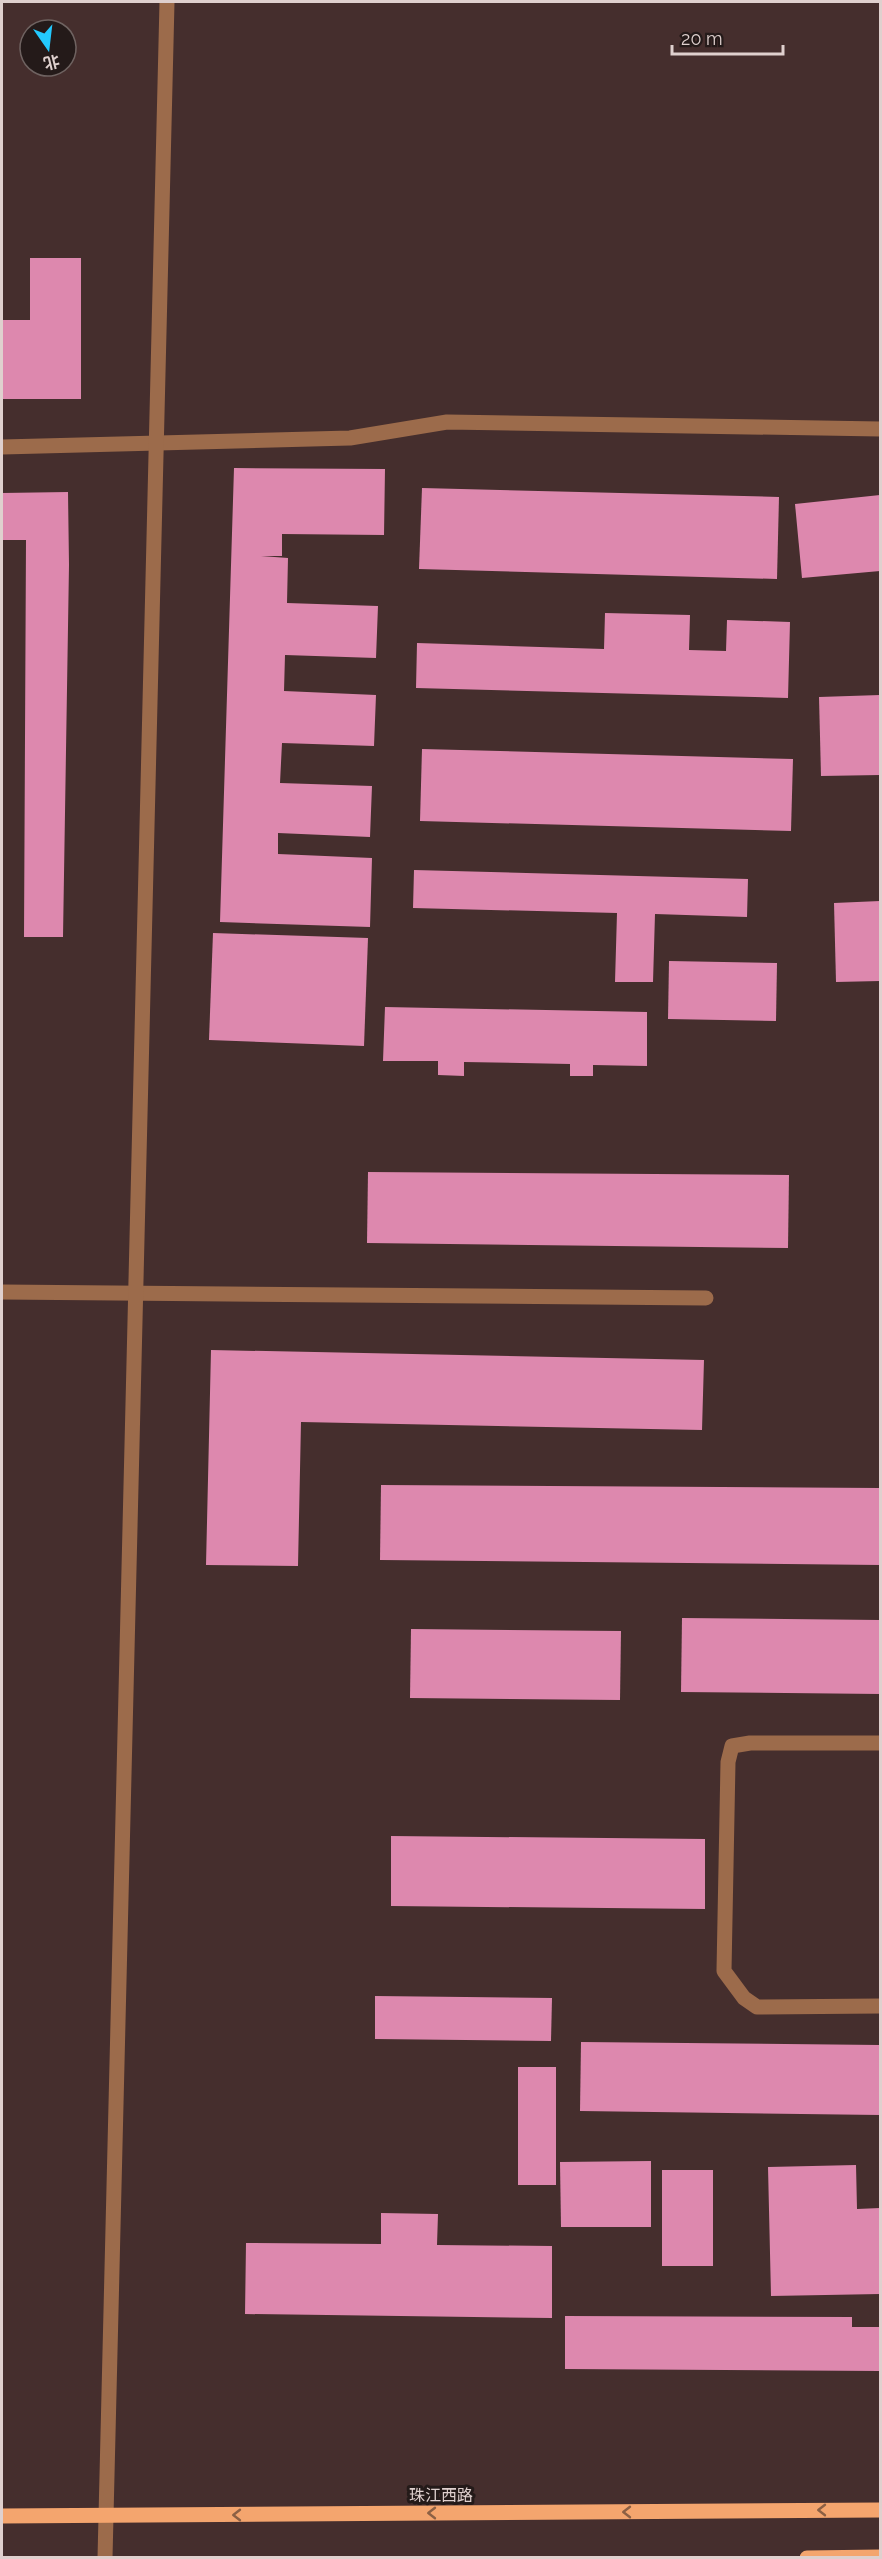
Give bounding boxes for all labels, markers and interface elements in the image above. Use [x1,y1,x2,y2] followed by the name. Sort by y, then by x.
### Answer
[18,18,78,78] north arrow
[672,18,783,56] scale bar
[681,28,723,49] text: 20 m
[41,51,62,73] text: 北
[409,2486,473,2505] street label: 珠江西路
[818,2504,827,2516] one-way arrow
[623,2506,632,2518] one-way arrow
[428,2507,437,2519] one-way arrow
[233,2509,242,2521] one-way arrow

